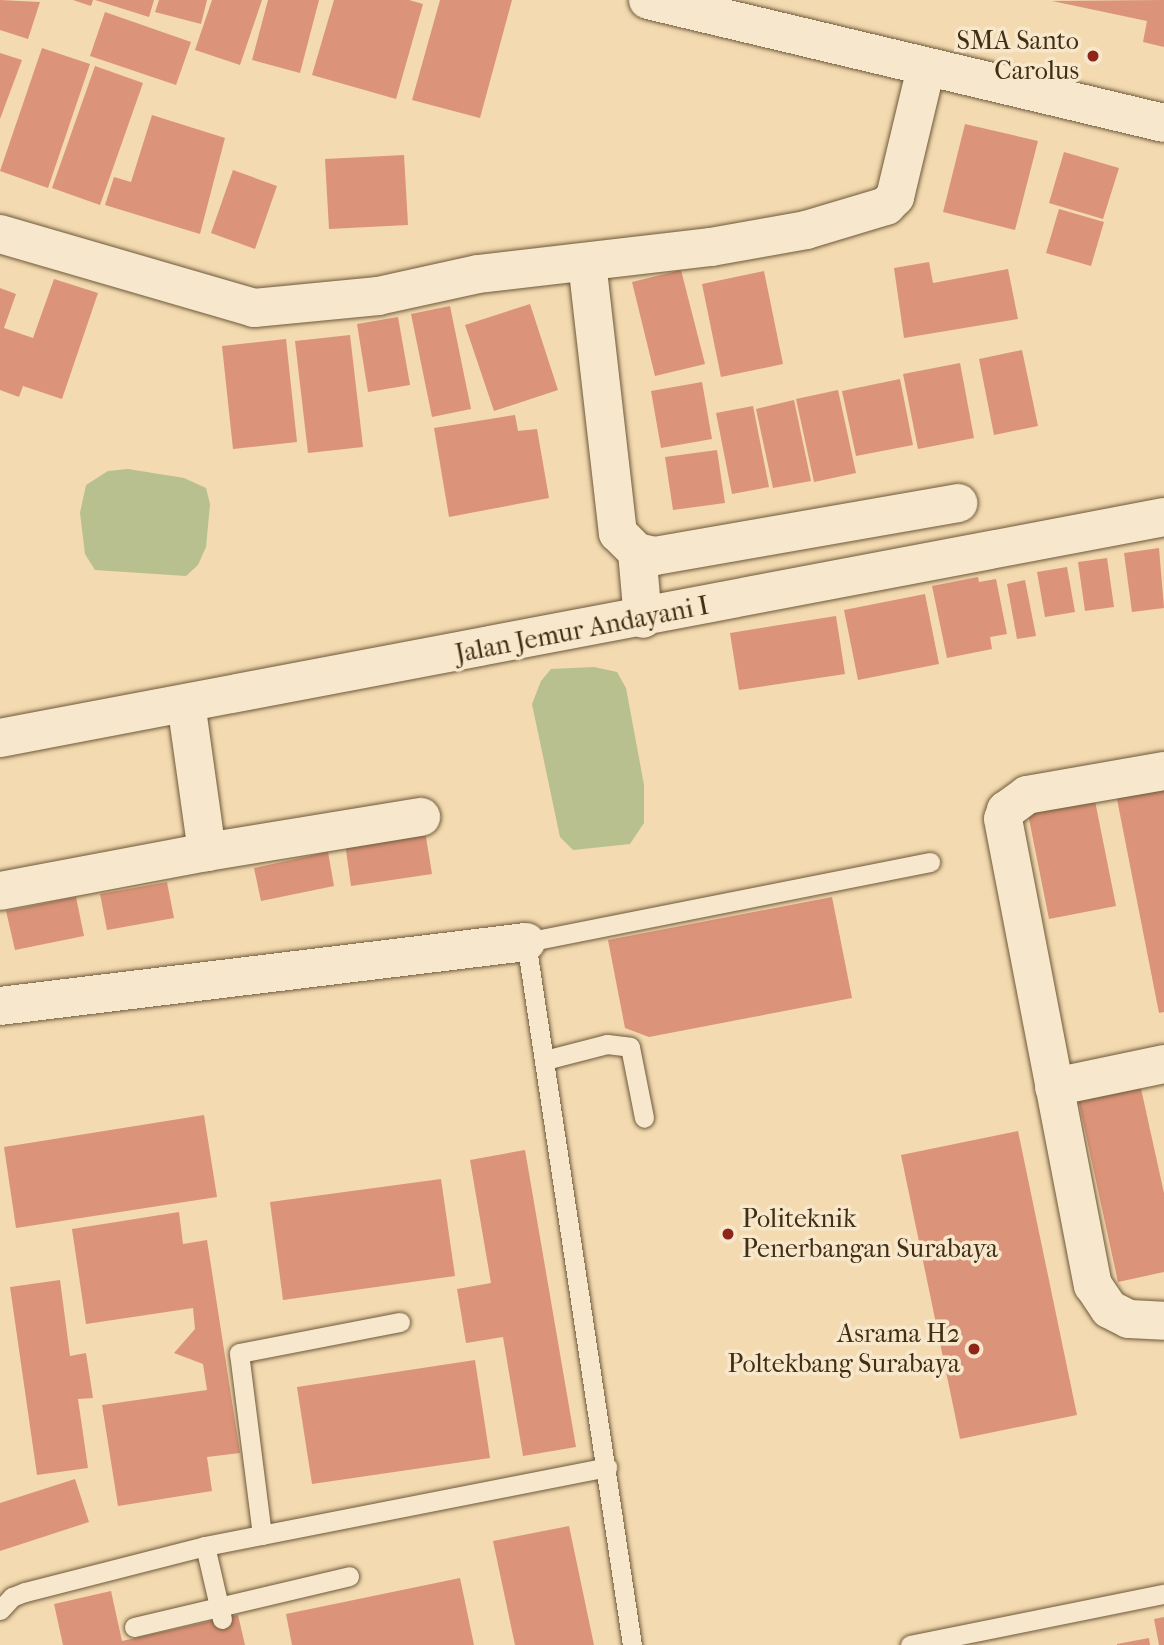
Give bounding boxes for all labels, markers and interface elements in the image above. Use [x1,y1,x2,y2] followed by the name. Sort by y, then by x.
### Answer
[957,25,1079,86] place label: SMA Santo Carolus
[1085,48,1101,64] marker: SMA Santo Carolus
[453,590,711,670] street label: Jalan Jemur Andayani I
[742,1203,998,1264] place label: Politeknik Penerbangan Surabaya
[720,1226,736,1242] marker: Politeknik Penerbangan Surabaya
[727,1318,960,1380] place label: Asrama H2 Poltekbang Surabaya
[966,1341,982,1357] marker: Asrama H2 Poltekbang Surabaya

